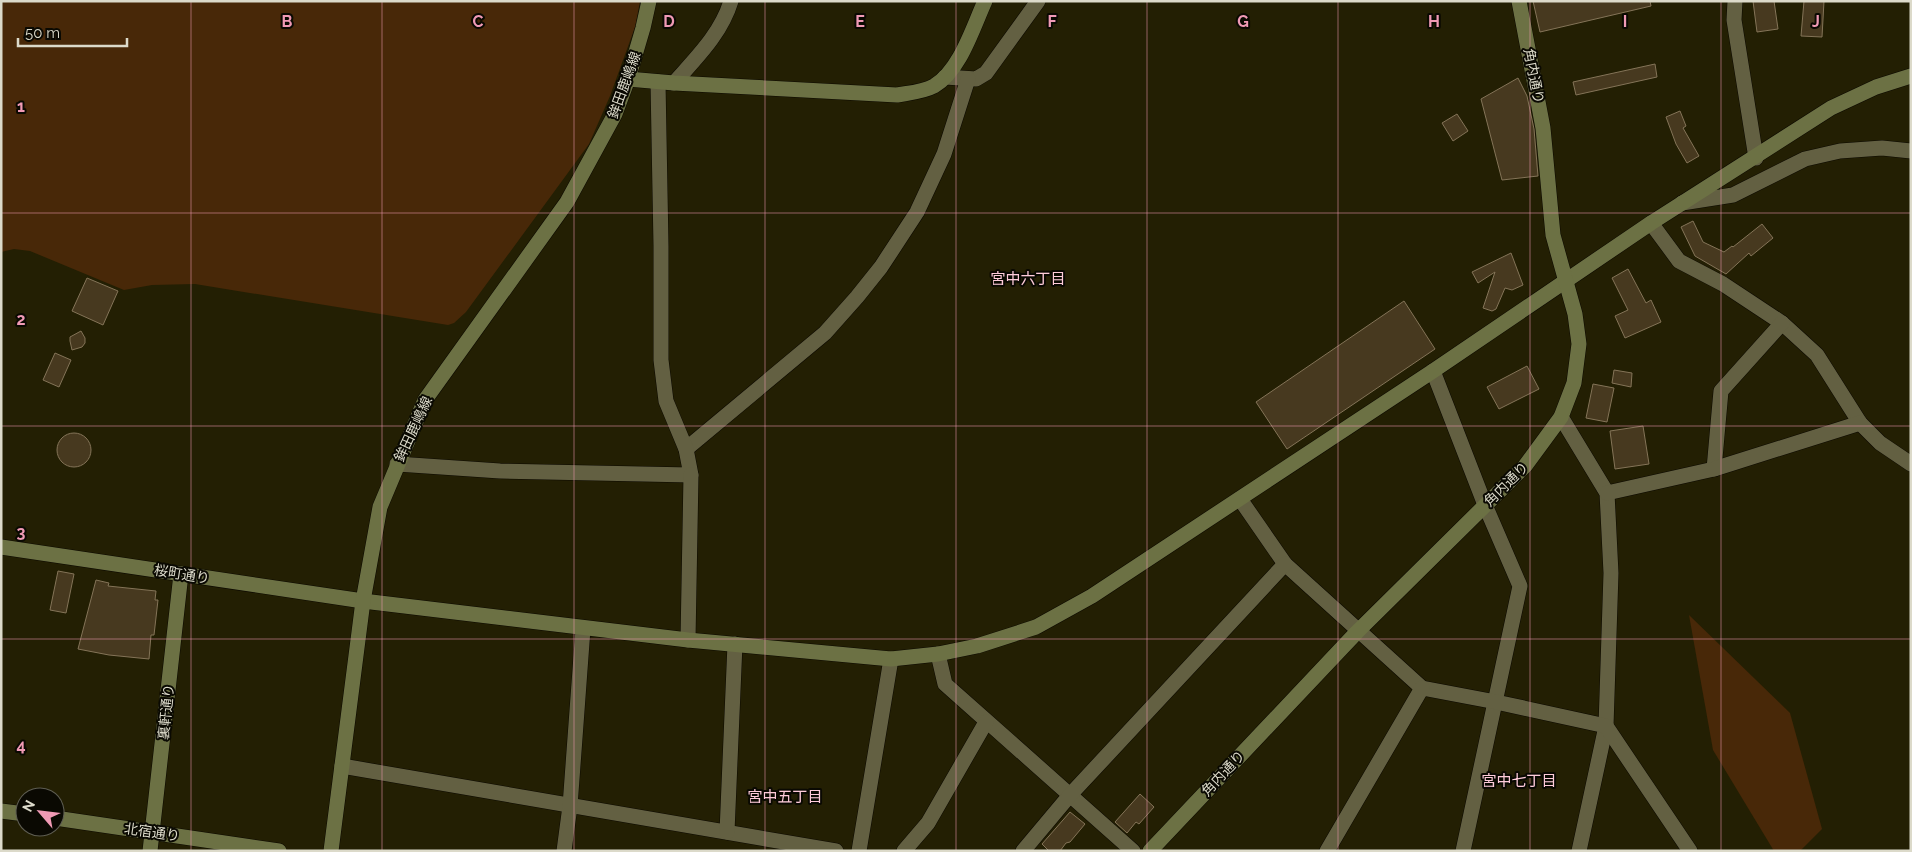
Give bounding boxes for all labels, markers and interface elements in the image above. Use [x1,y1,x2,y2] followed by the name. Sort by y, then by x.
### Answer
[282,12,293,31] text: B
[473,12,484,31] text: C
[663,12,675,31] text: D
[855,12,865,31] text: E
[1047,12,1057,31] text: F
[1237,12,1249,31] text: G
[1428,12,1440,31] text: H
[1623,12,1627,31] text: I
[1812,12,1820,31] text: J
[18,15,126,47] scale bar
[25,24,60,42] text: 50 m
[1521,47,1547,105] street label: 角内通り
[605,49,643,121] street label: 鉾田鹿嶋線
[17,97,25,116] text: 1
[990,270,1066,288] district label: 宮中六丁目
[16,310,26,329] text: 2
[391,394,435,464] street label: 鉾田鹿嶋線
[1481,459,1531,509] street label: 角内通り
[17,523,26,542] text: 3
[153,562,211,586] street label: 桜町通り
[155,683,177,741] street label: 裏軒通り
[16,736,26,755] text: 4
[1198,747,1248,799] street label: 角内通り
[1481,772,1557,790] district label: 宮中七丁目
[15,787,65,837] north arrow
[747,788,823,806] district label: 宮中五丁目
[19,797,38,814] text: N
[123,820,181,844] street label: 北宿通り

